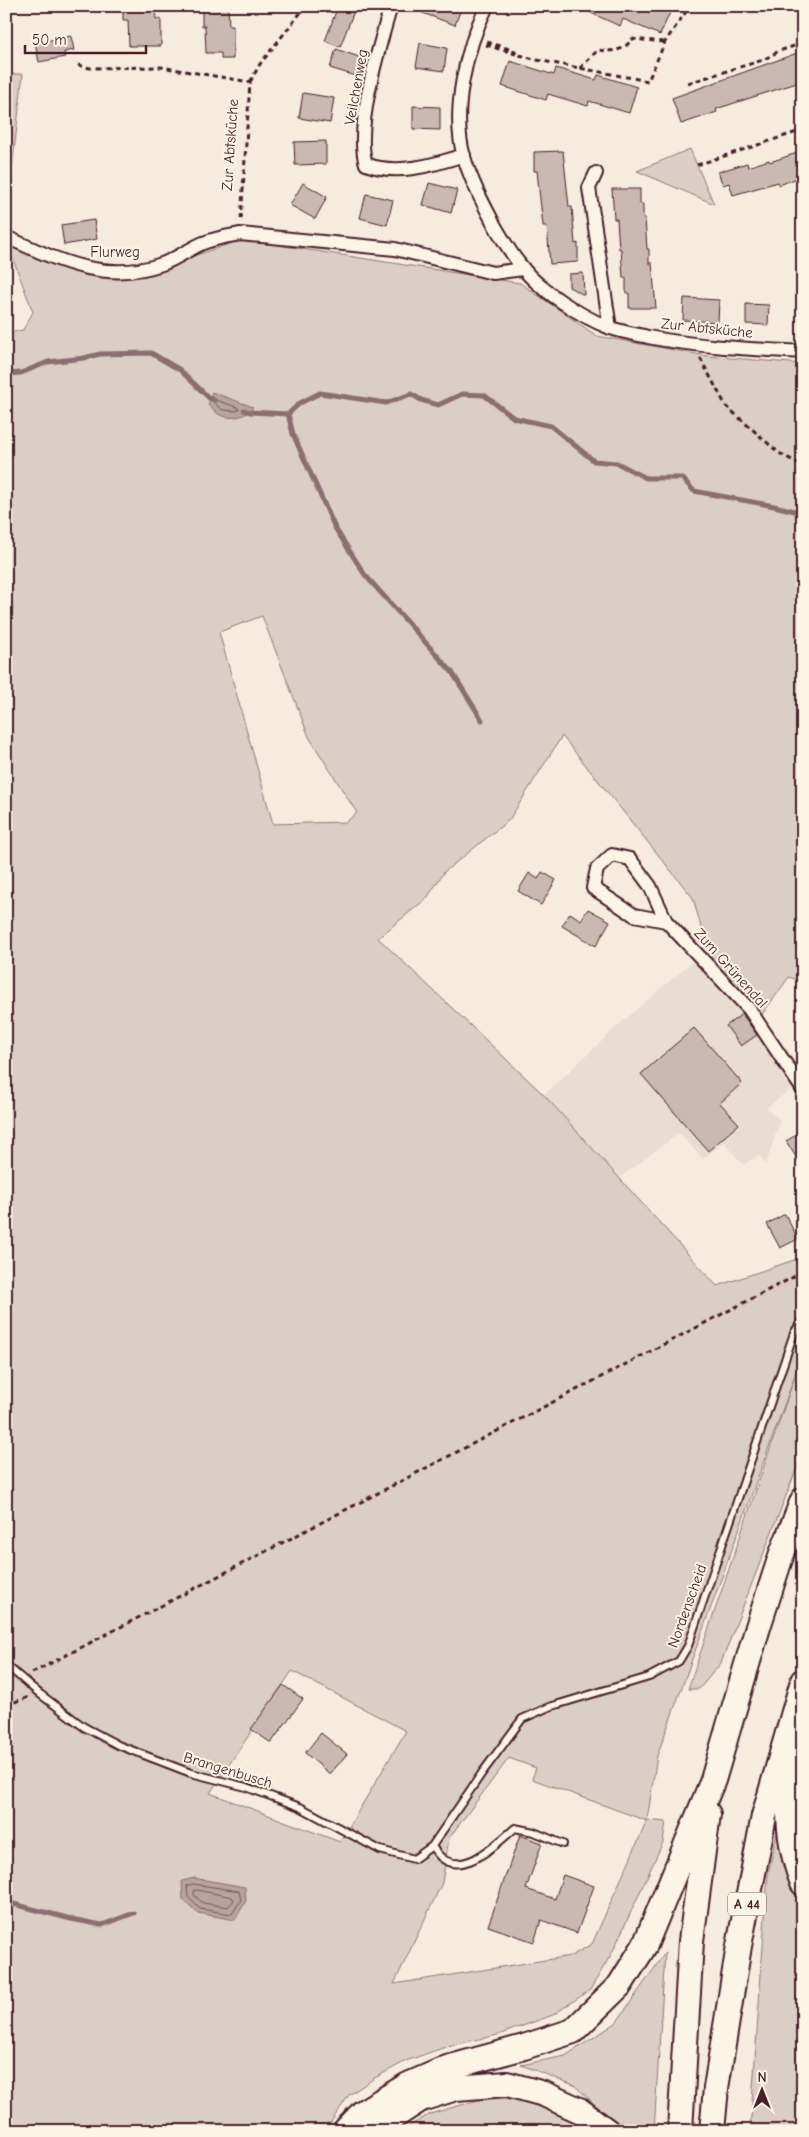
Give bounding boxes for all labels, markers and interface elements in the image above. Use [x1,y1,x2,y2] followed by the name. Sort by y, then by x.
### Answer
[25,22,146,54] scale bar
[32,31,67,49] text: 50 m
[340,48,372,126] street label: Veilchenweg
[218,98,242,192] street label: Zur Abtsküche
[90,243,140,261] street label: Flurweg
[660,314,754,342] street label: Zur Abtsküche
[690,924,772,1012] street label: Zum Grünendal
[664,1562,710,1650] street label: Nordenscheid
[181,1748,275,1792] street label: Brangenbusch
[728,1892,766,1916] road number: A 44
[736,2064,786,2114] north arrow
[757,2069,767,2086] text: N

